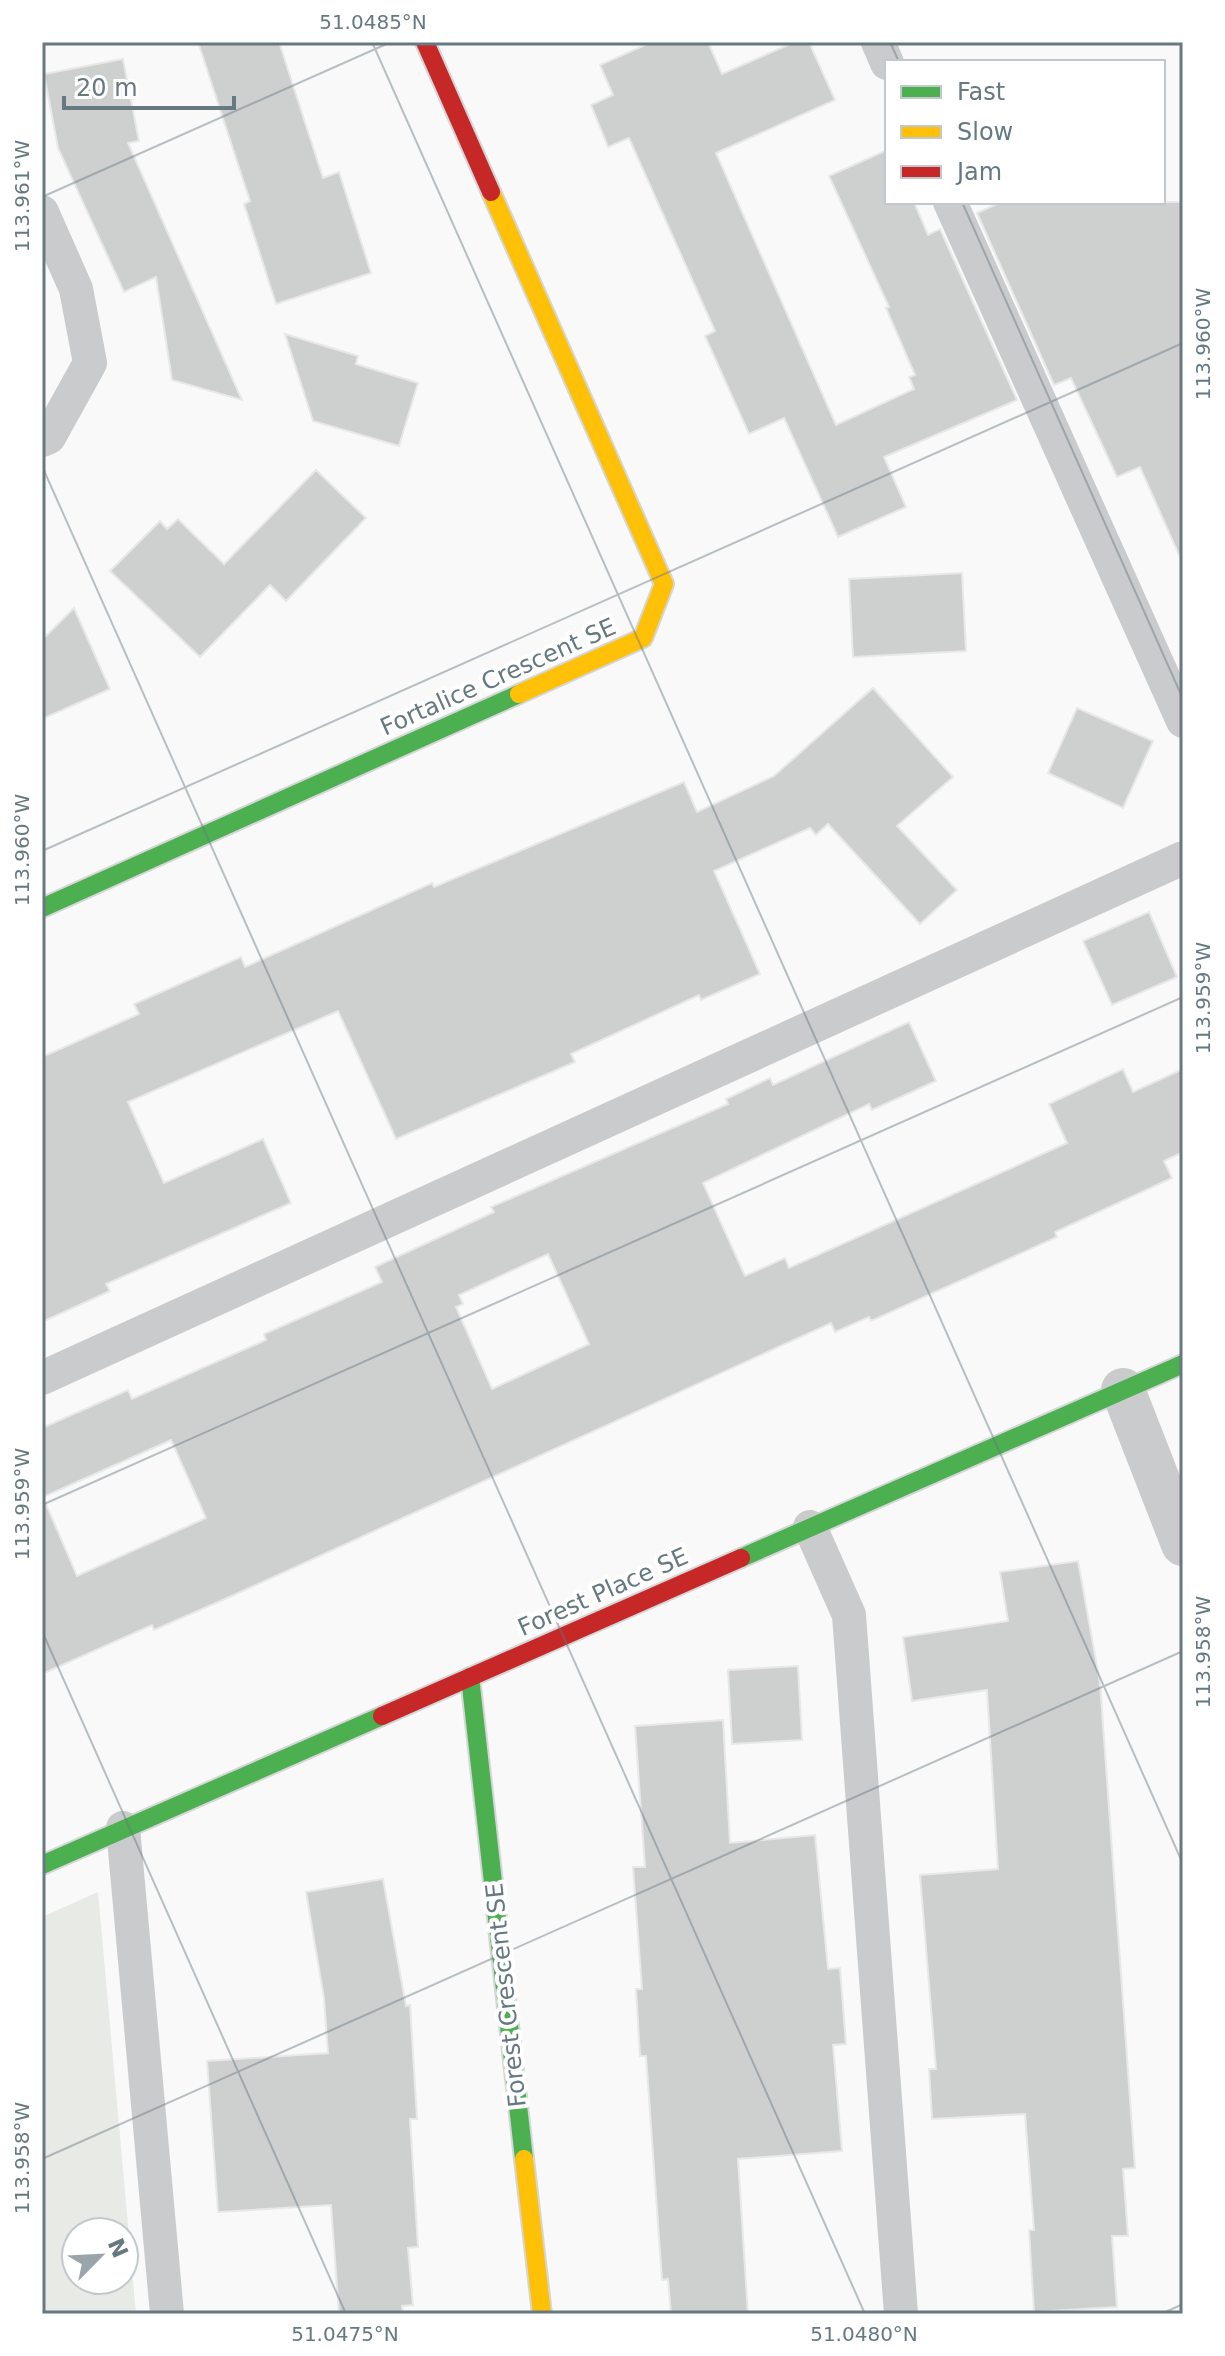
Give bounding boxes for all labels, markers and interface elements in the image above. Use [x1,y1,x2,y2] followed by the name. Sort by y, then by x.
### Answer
[319,10,427,34] text: 51.0485°N
[64,60,234,110] scale bar
[885,60,1165,204] legend
[76,74,138,102] text: 20 m
[957,78,1005,106] text: Fast
[957,118,1013,146] text: Slow
[10,140,34,252] text: 113.961°W
[955,158,1002,186] text: Jam
[1191,288,1215,400] text: 113.960°W
[376,612,620,742] street label: Fortalice Crescent SE
[10,794,34,906] text: 113.960°W
[1191,942,1215,1054] text: 113.959°W
[10,1448,34,1560] text: 113.959°W
[514,1542,692,1642] street label: Forest Place SE
[1191,1596,1215,1708] text: 113.958°W
[480,1882,532,2108] street label: Forest Crescent SE
[10,2102,34,2214] text: 113.958°W
[60,2216,140,2296] north arrow
[103,2235,133,2262] text: N
[291,2322,399,2346] text: 51.0475°N
[810,2322,918,2346] text: 51.0480°N

